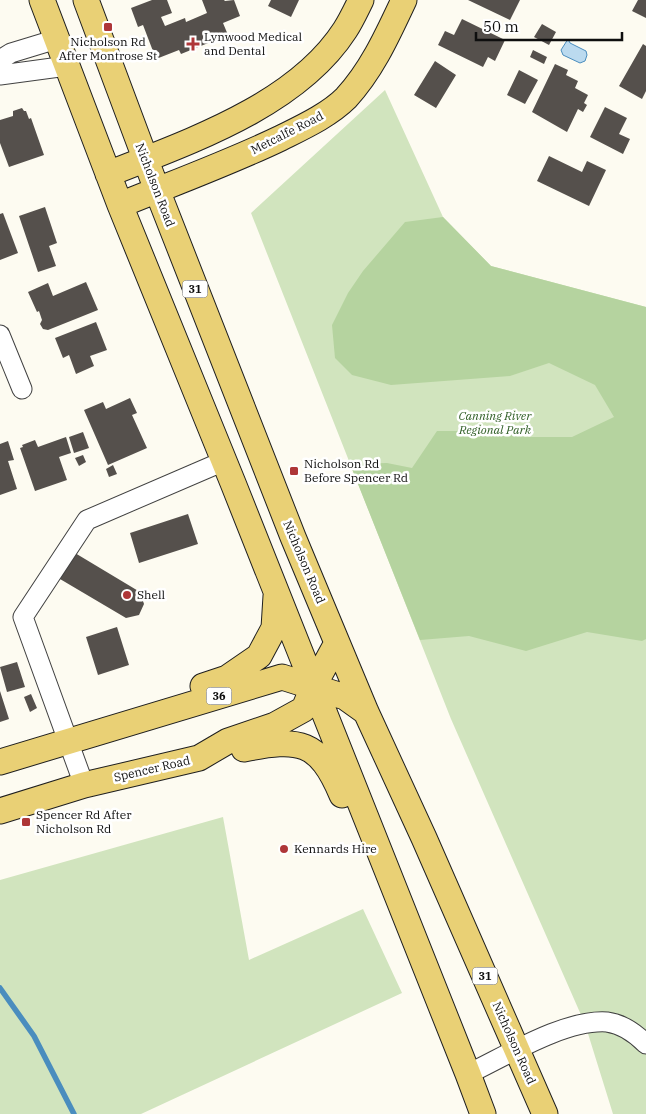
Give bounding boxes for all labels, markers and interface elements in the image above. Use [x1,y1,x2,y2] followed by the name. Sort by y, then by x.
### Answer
[476,10,622,42] scale bar
[483,17,519,36] text: 50 m
[102,21,114,33] marker: Nicholson Rd After Montrose St
[204,29,303,58] place label: Lynwood Medical and Dental
[59,34,157,63] place label: Nicholson Rd After Montrose St
[186,37,200,51] marker: Lynwood Medical and Dental
[248,108,326,157] street label: Metcalfe Road
[133,141,178,229] street label: Nicholson Road
[182,280,208,298] road number: 31
[458,408,532,437] park label: Canning River Regional Park
[304,456,408,485] place label: Nicholson Rd Before Spencer Rd
[288,465,300,477] marker: Nicholson Rd Before Spencer Rd
[280,518,329,606] street label: Nicholson Road
[137,587,166,602] place label: Shell
[121,589,133,601] marker: Shell
[206,688,232,704] road number: 36
[112,752,191,785] street label: Spencer Road
[36,807,132,836] place label: Spencer Rd After Nicholson Rd
[20,816,32,828] marker: Spencer Rd After Nicholson Rd
[294,841,377,856] place label: Kennards Hire
[278,843,290,855] marker: Kennards Hire
[472,968,498,984] road number: 31
[490,999,539,1086] street label: Nicholson Road

